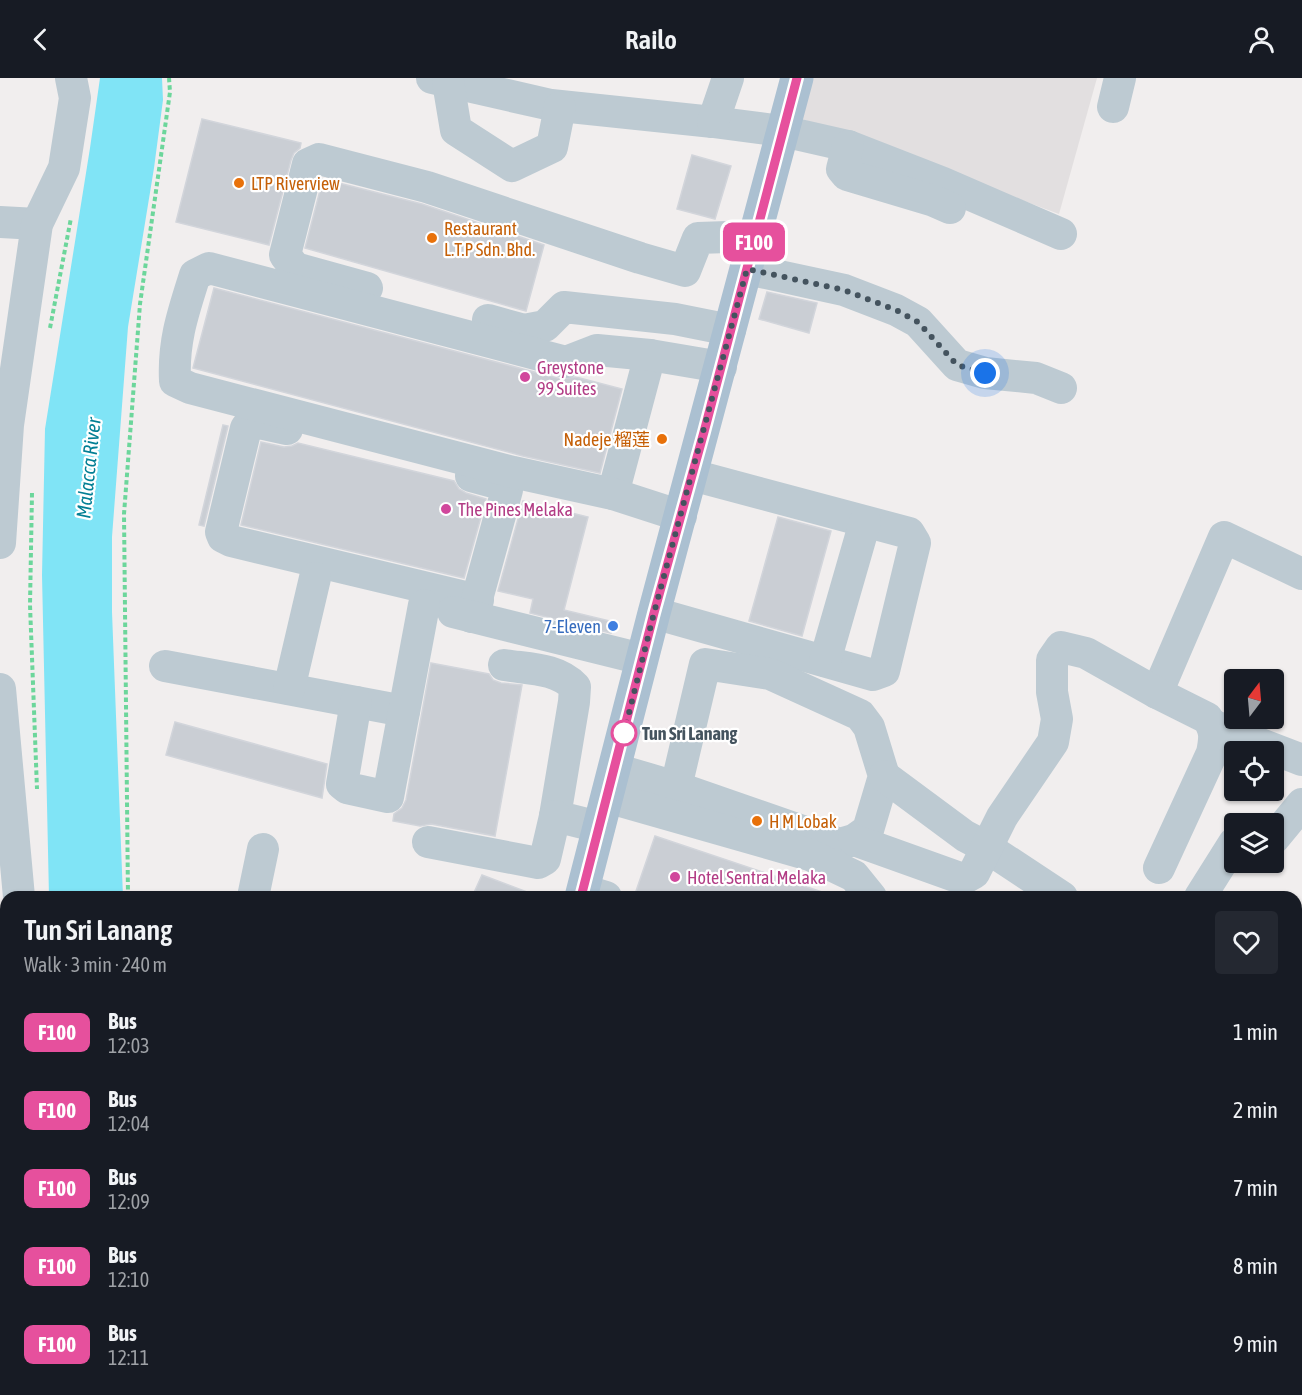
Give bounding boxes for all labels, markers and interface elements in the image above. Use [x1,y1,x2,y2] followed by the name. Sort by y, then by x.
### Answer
[24,23,57,56] icon: back
[1245,23,1278,56] icon: person
[625,24,677,55] text: Railo
[251,173,340,194] place label: LTP Riverview
[232,176,246,190] marker: LTP Riverview
[444,218,535,260] place label: Restaurant L.T.P Sdn. Bhd.
[712,222,796,262] line badge: F100
[735,230,773,254] text: F100
[425,231,439,245] marker: Restaurant L.T.P Sdn. Bhd.
[537,357,604,399] place label: Greystone 99 Suites
[970,358,1000,388] your location
[518,370,532,384] marker: Greystone 99 Suites
[71,415,105,520] water label: Malacca River
[564,429,650,450] place label: Nadeje 榴莲
[655,432,669,446] marker: Nadeje 榴莲
[458,499,573,520] place label: The Pines Melaka
[439,502,453,516] marker: The Pines Melaka
[544,616,601,637] place label: 7-Eleven
[606,619,620,633] marker: 7-Eleven
[1224,669,1284,729] north arrow
[1224,669,1284,873] map controls
[611,720,637,746] marker: Tun Sri Lanang
[642,723,738,744] place label: Tun Sri Lanang
[1224,741,1284,801] button: locate
[769,811,837,832] place label: H M Lobak
[1224,813,1284,873] button: layers
[750,814,764,828] marker: H M Lobak
[687,867,826,888] place label: Hotel Sentral Melaka
[668,870,682,884] marker: Hotel Sentral Melaka
[1215,911,1278,974] button: heart
[24,914,172,946] text: Tun Sri Lanang
[24,953,167,976] text: Walk · 3 min · 240 m
[108,1008,137,1034] text: Bus
[1233,1019,1278,1045] text: 1 min
[38,1020,76,1044] text: F100
[108,1034,150,1057] text: 12:03
[108,1086,137,1112] text: Bus
[1233,1097,1278,1123] text: 2 min
[38,1098,76,1122] text: F100
[108,1112,150,1135] text: 12:04
[108,1164,137,1190] text: Bus
[1233,1175,1278,1201] text: 7 min
[38,1176,76,1200] text: F100
[108,1190,150,1213] text: 12:09
[108,1242,137,1268] text: Bus
[1233,1253,1278,1279] text: 8 min
[38,1254,76,1278] text: F100
[108,1268,149,1291] text: 12:10
[108,1320,137,1346] text: Bus
[1233,1331,1278,1357] text: 9 min
[38,1332,76,1356] text: F100
[108,1346,149,1369] text: 12:11

